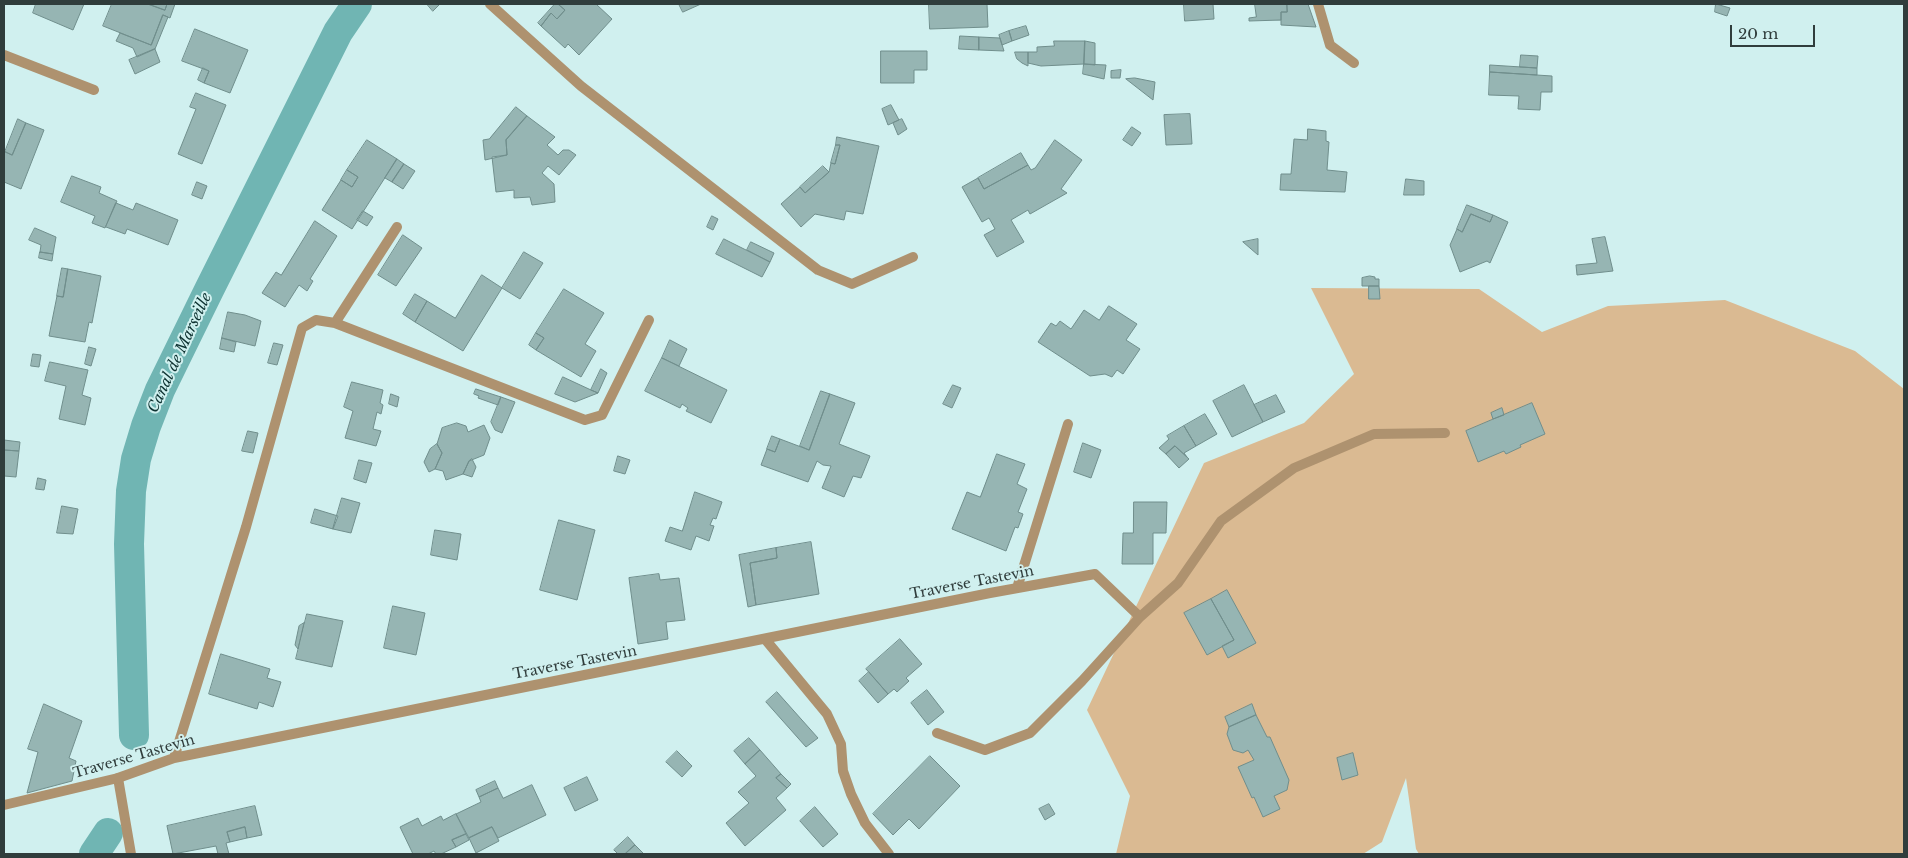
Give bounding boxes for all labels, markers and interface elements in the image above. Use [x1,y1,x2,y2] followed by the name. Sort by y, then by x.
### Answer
[1733,15,1818,47] scale bar
[1738,24,1778,43] text: 20 m
[144,290,216,416] water label: Canal de Marseille
[909,563,1035,603] street label: Traverse Tastevin
[512,643,638,683] street label: Traverse Tastevin
[71,732,197,782] street label: Traverse Tastevin

